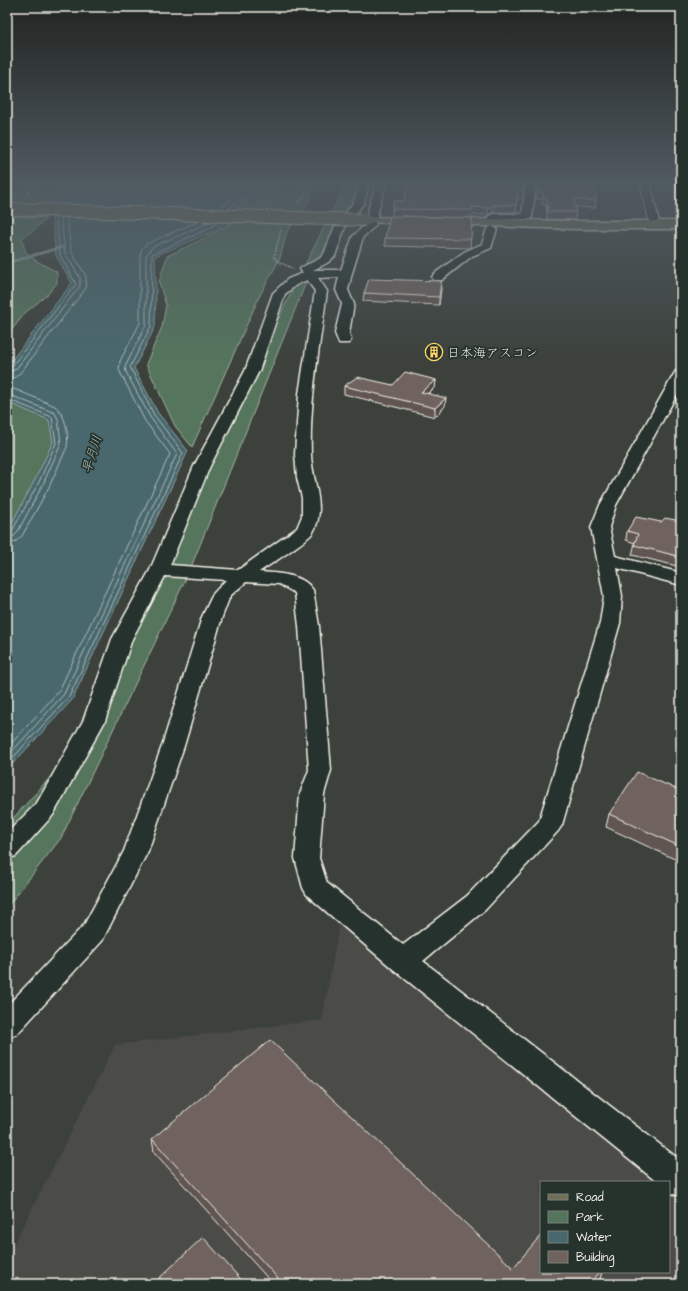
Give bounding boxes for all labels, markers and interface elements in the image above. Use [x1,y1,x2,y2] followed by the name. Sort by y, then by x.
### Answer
[424,342,444,362] building icon: 日本海アスコン
[447,344,538,362] place label: 日本海アスコン
[78,433,106,476] water label: 早月川
[540,1181,670,1273] legend
[576,1189,604,1206] text: Road
[576,1209,604,1226] text: Park
[576,1229,612,1246] text: Water
[576,1249,614,1267] text: Building

